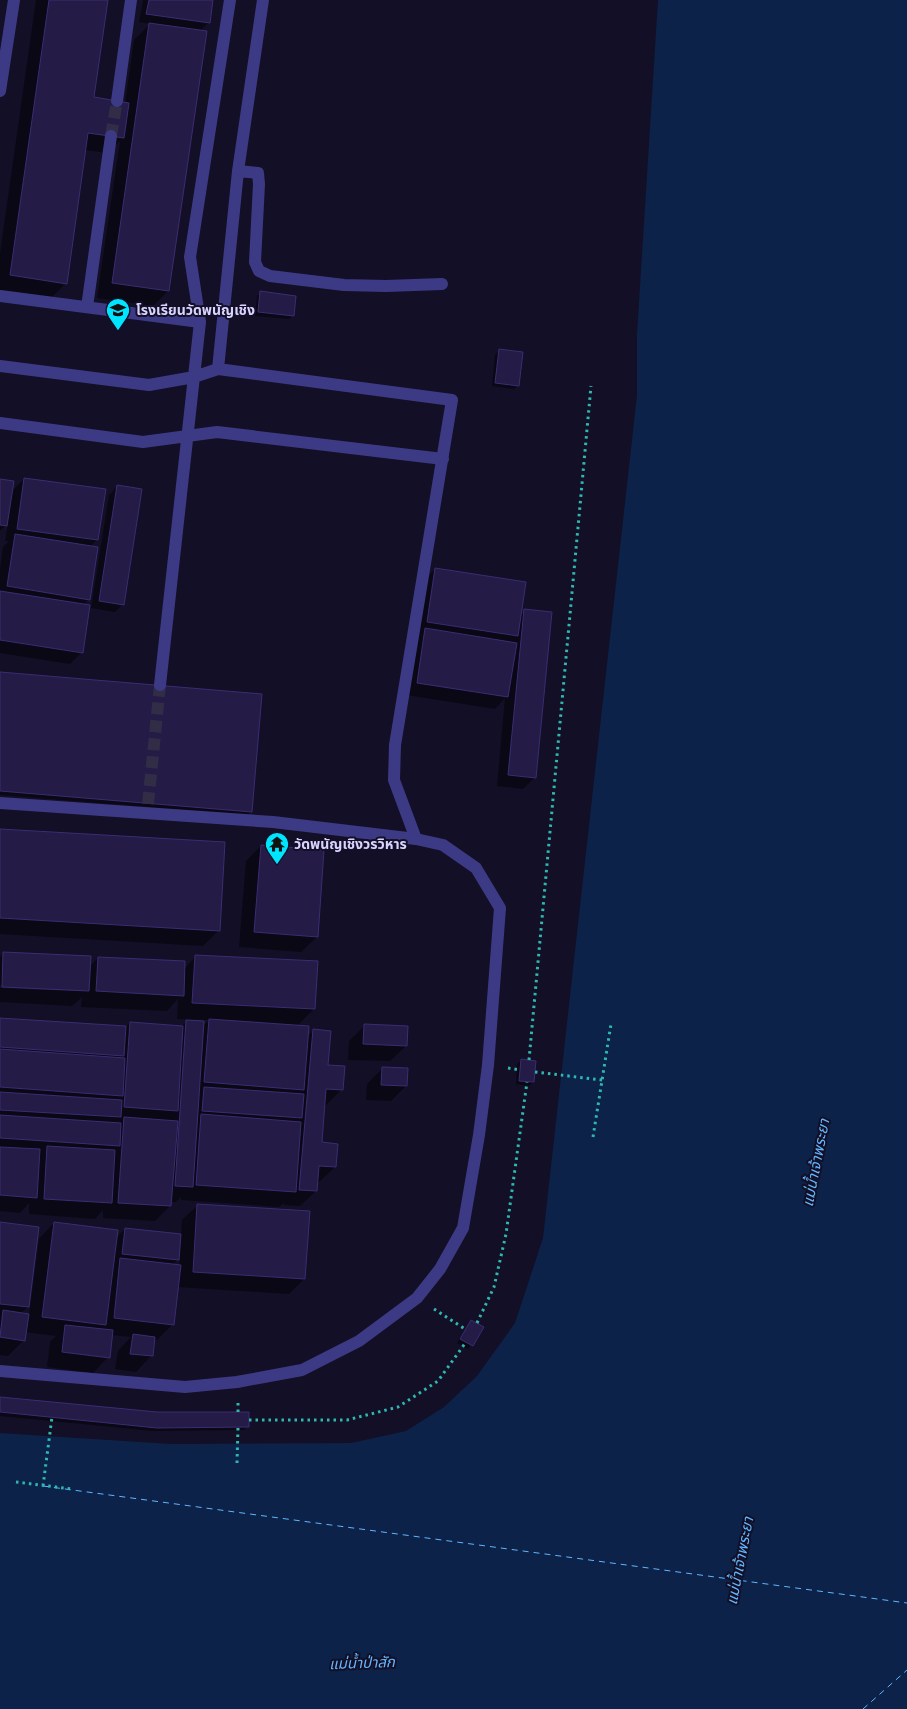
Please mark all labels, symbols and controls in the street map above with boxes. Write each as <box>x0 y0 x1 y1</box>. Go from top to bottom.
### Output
school or university icon: โรงเรียนวัดพนัญเชิง <box>105 297 131 331</box>
place label: โรงเรียนวัดพนัญเชิง <box>136 302 255 318</box>
temple icon: วัดพนัญเชิงวรวิหาร <box>264 831 290 865</box>
place label: วัดพนัญเชิงวรวิหาร <box>294 836 407 852</box>
water label: แม่น้ำเจ้าพระยา <box>797 1116 833 1208</box>
water label: แม่น้ำเจ้าพระยา <box>721 1514 757 1606</box>
water label: แม่น้ำป่าสัก <box>329 1651 396 1673</box>

